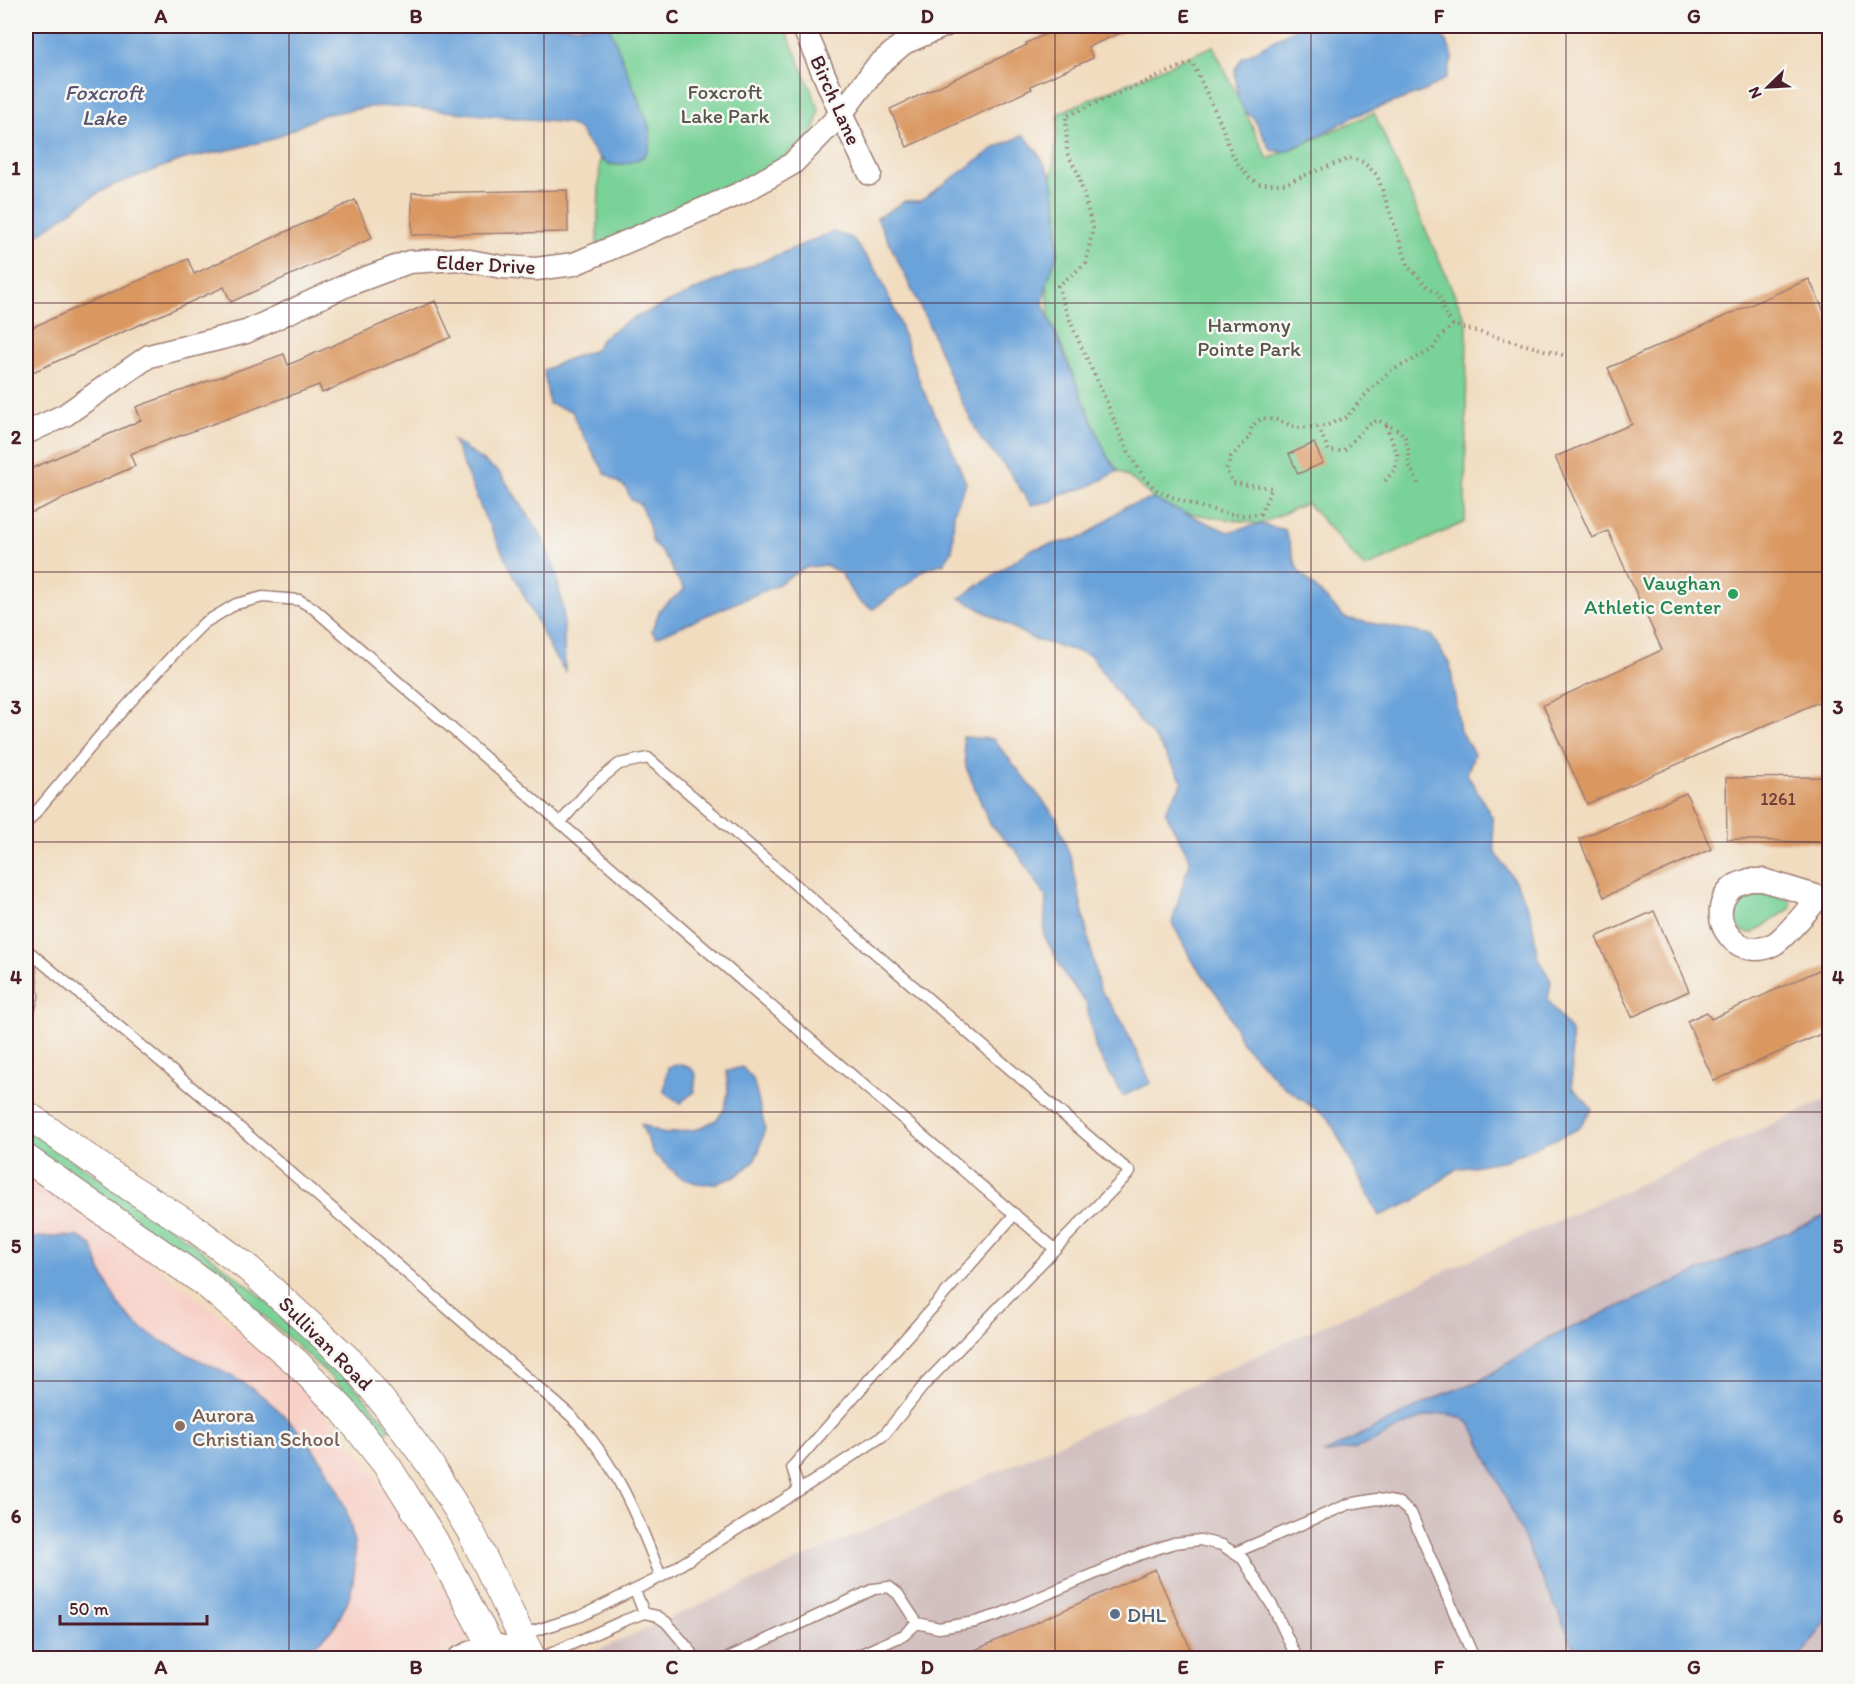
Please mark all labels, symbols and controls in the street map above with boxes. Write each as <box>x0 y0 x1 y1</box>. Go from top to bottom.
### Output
text: A <box>154 4 168 28</box>
text: B <box>410 4 423 28</box>
text: C <box>666 4 679 28</box>
text: D <box>920 4 934 28</box>
text: E <box>1177 4 1189 28</box>
text: F <box>1434 4 1445 28</box>
text: G <box>1687 4 1701 28</box>
street label: Birch Lane <box>805 51 867 149</box>
north arrow <box>1738 57 1798 117</box>
water label: Foxcroft Lake <box>65 79 145 131</box>
park label: Foxcroft Lake Park <box>681 79 770 128</box>
text: N <box>1744 84 1766 102</box>
text: 1 <box>11 156 21 180</box>
text: 1 <box>1833 156 1843 180</box>
street label: Elder Drive <box>436 249 536 279</box>
park label: Harmony Pointe Park <box>1197 312 1301 361</box>
text: 2 <box>11 425 22 449</box>
text: 2 <box>1833 425 1844 449</box>
place label: Vaughan Athletic Center <box>1584 570 1721 619</box>
marker: Vaughan Athletic Center <box>1726 587 1740 601</box>
text: 3 <box>11 695 22 719</box>
text: 3 <box>1833 695 1844 719</box>
house number: 1261 <box>1760 788 1796 810</box>
text: 4 <box>10 965 22 989</box>
text: 4 <box>1832 965 1844 989</box>
text: 5 <box>11 1234 22 1258</box>
text: 5 <box>1833 1234 1844 1258</box>
street label: Sullivan Road <box>274 1291 378 1395</box>
place label: Aurora Christian School <box>192 1402 340 1451</box>
marker: Aurora Christian School <box>173 1419 187 1433</box>
text: 6 <box>11 1504 22 1528</box>
text: 6 <box>1833 1504 1844 1528</box>
scale bar <box>60 1588 207 1626</box>
text: 50 m <box>69 1598 109 1620</box>
place label: DHL <box>1127 1602 1166 1627</box>
marker: DHL <box>1108 1607 1122 1621</box>
text: A <box>154 1655 168 1679</box>
text: B <box>410 1655 423 1679</box>
text: C <box>666 1655 679 1679</box>
text: D <box>920 1655 934 1679</box>
text: E <box>1177 1655 1189 1679</box>
text: F <box>1434 1655 1445 1679</box>
text: G <box>1687 1655 1701 1679</box>

